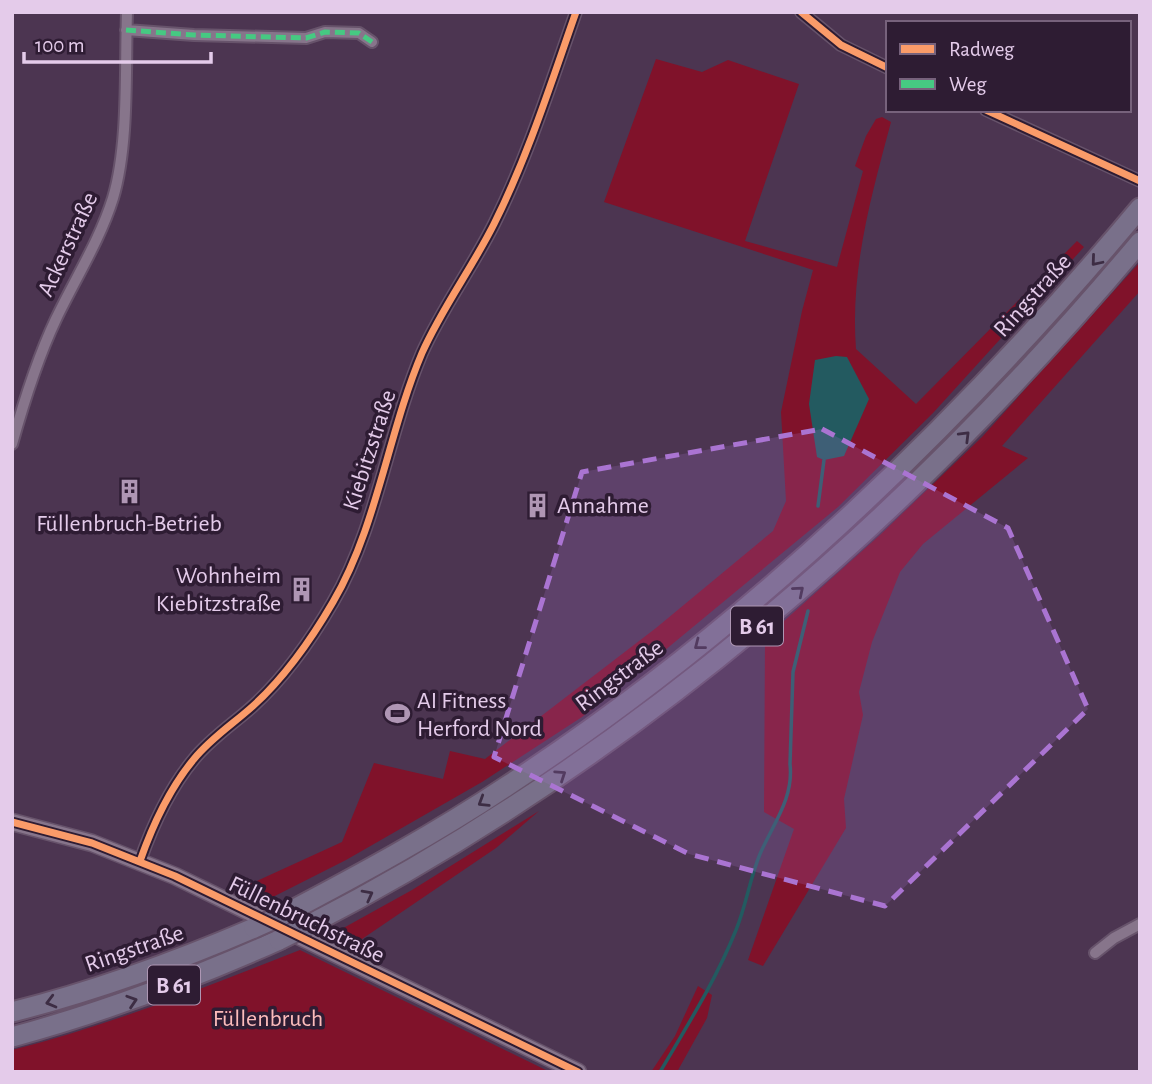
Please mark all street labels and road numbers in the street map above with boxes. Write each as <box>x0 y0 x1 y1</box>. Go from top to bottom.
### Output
street label: Ackerstraße <box>33 189 102 300</box>
street label: Ringstraße <box>989 249 1076 342</box>
street label: Kiebitzstraße <box>339 387 401 514</box>
road number: B 61 <box>731 606 783 646</box>
street label: Ringstraße <box>571 635 668 716</box>
street label: Füllenbruchstraße <box>225 872 388 968</box>
street label: Ringstraße <box>82 921 187 977</box>
road number: B 61 <box>148 966 200 1004</box>

